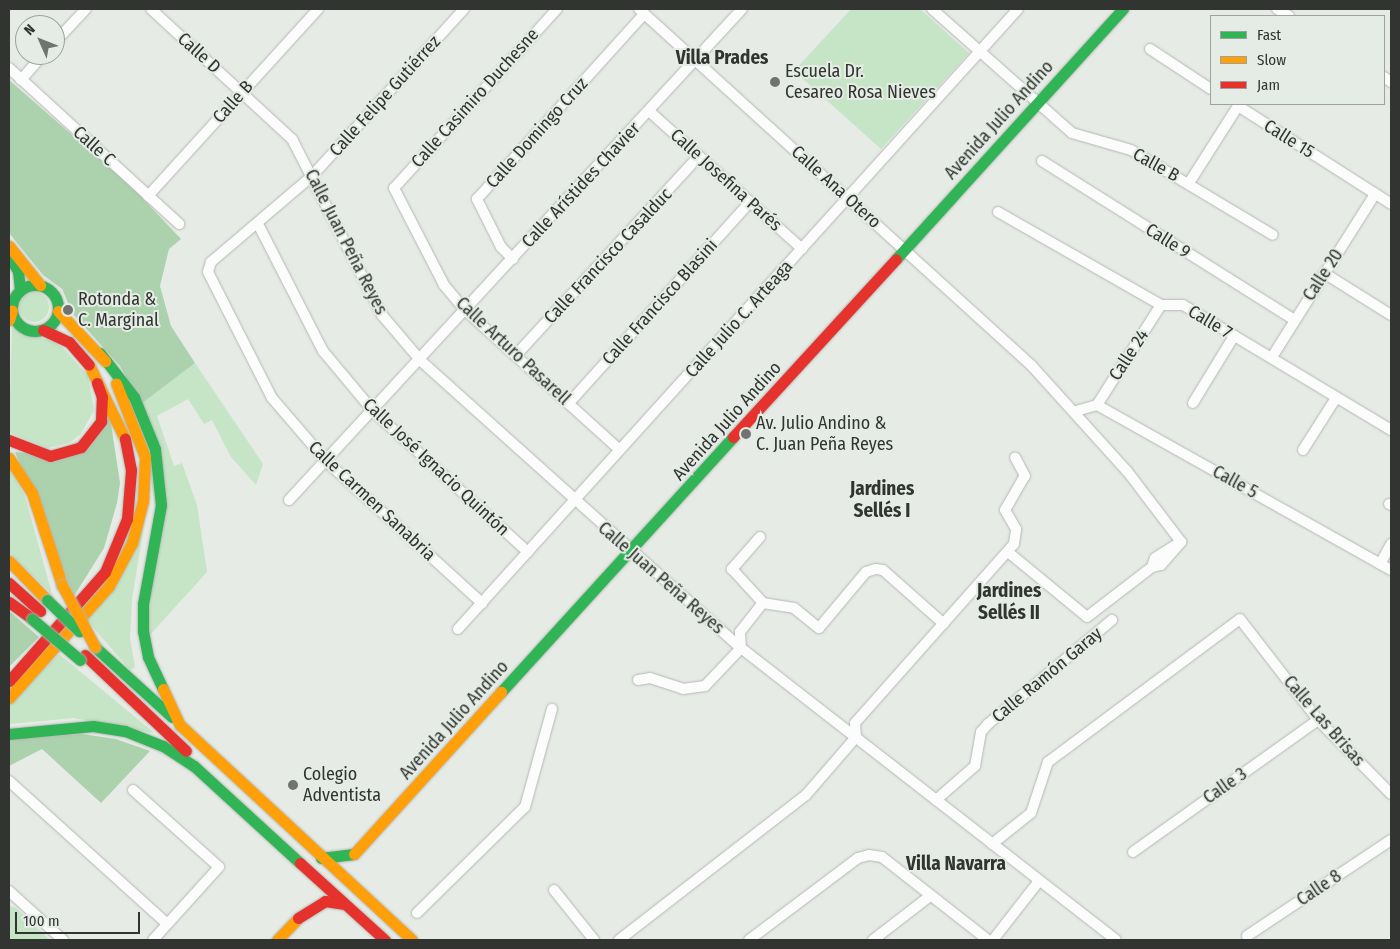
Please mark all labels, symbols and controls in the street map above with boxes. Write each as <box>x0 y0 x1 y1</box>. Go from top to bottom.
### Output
north arrow <box>15 15 65 65</box>
legend <box>1210 15 1385 105</box>
text: N <box>21 21 39 39</box>
street label: Calle Casimiro Duchesne <box>407 24 543 172</box>
text: Fast <box>1257 26 1281 44</box>
street label: Calle D <box>173 28 225 78</box>
street label: Calle Felipe Gutiérrez <box>325 31 445 161</box>
district label: Villa Prades <box>676 47 768 69</box>
text: Slow <box>1257 51 1286 69</box>
street label: Avenida Julio Andino <box>940 56 1058 184</box>
place label: Escuela Dr. Cesareo Rosa Nieves <box>785 61 936 104</box>
street label: Calle Domingo Cruz <box>482 73 592 193</box>
street label: Calle B <box>208 76 258 128</box>
marker: Escuela Dr. Cesareo Rosa Nieves <box>769 76 781 88</box>
text: Jam <box>1257 76 1280 94</box>
street label: Calle 15 <box>1260 115 1318 163</box>
street label: Calle Arístides Chavier <box>517 118 645 252</box>
street label: Calle C <box>68 121 120 171</box>
street label: Calle Josefina Parés <box>666 124 786 236</box>
street label: Calle Ana Otero <box>787 141 885 233</box>
street label: Calle B <box>1129 143 1183 187</box>
street label: Calle Juan Peña Reyes <box>300 166 392 318</box>
street label: Calle Francisco Casalduc <box>540 184 676 328</box>
street label: Calle 9 <box>1142 219 1194 263</box>
street label: Calle Francisco Blasini <box>598 235 722 369</box>
street label: Calle 20 <box>1298 245 1348 305</box>
street label: Calle Julio C. Arteaga <box>681 256 797 382</box>
place label: Rotonda & C. Marginal <box>78 289 159 332</box>
street label: Calle Arturo Pasarell <box>451 292 575 410</box>
street label: Calle 7 <box>1184 301 1236 343</box>
marker: Rotonda & C. Marginal <box>62 304 74 316</box>
street label: Calle 24 <box>1105 325 1153 385</box>
street label: Avenida Julio Andino <box>668 357 786 485</box>
street label: Calle José Ignacio Quintón <box>358 394 514 540</box>
place label: Av. Julio Andino & C. Juan Peña Reyes <box>756 413 893 456</box>
marker: Av. Julio Andino & C. Juan Peña Reyes <box>740 428 752 440</box>
street label: Calle Carmen Sanabria <box>304 437 440 565</box>
street label: Calle 5 <box>1209 461 1261 503</box>
district label: Jardines Sellés I <box>850 478 914 522</box>
street label: Calle Juan Peña Reyes <box>593 517 729 639</box>
district label: Jardines Sellés II <box>977 580 1041 624</box>
street label: Calle Ramón Garay <box>988 623 1106 727</box>
street label: Avenida Julio Andino <box>395 656 513 784</box>
street label: Calle Las Brisas <box>1279 671 1369 771</box>
street label: Calle 3 <box>1199 763 1251 809</box>
place label: Colegio Adventista <box>303 764 381 806</box>
marker: Colegio Adventista <box>287 779 299 791</box>
district label: Villa Navarra <box>906 853 1006 875</box>
street label: Calle 8 <box>1293 865 1345 911</box>
scale bar <box>18 902 142 934</box>
text: 100 m <box>23 912 60 930</box>

